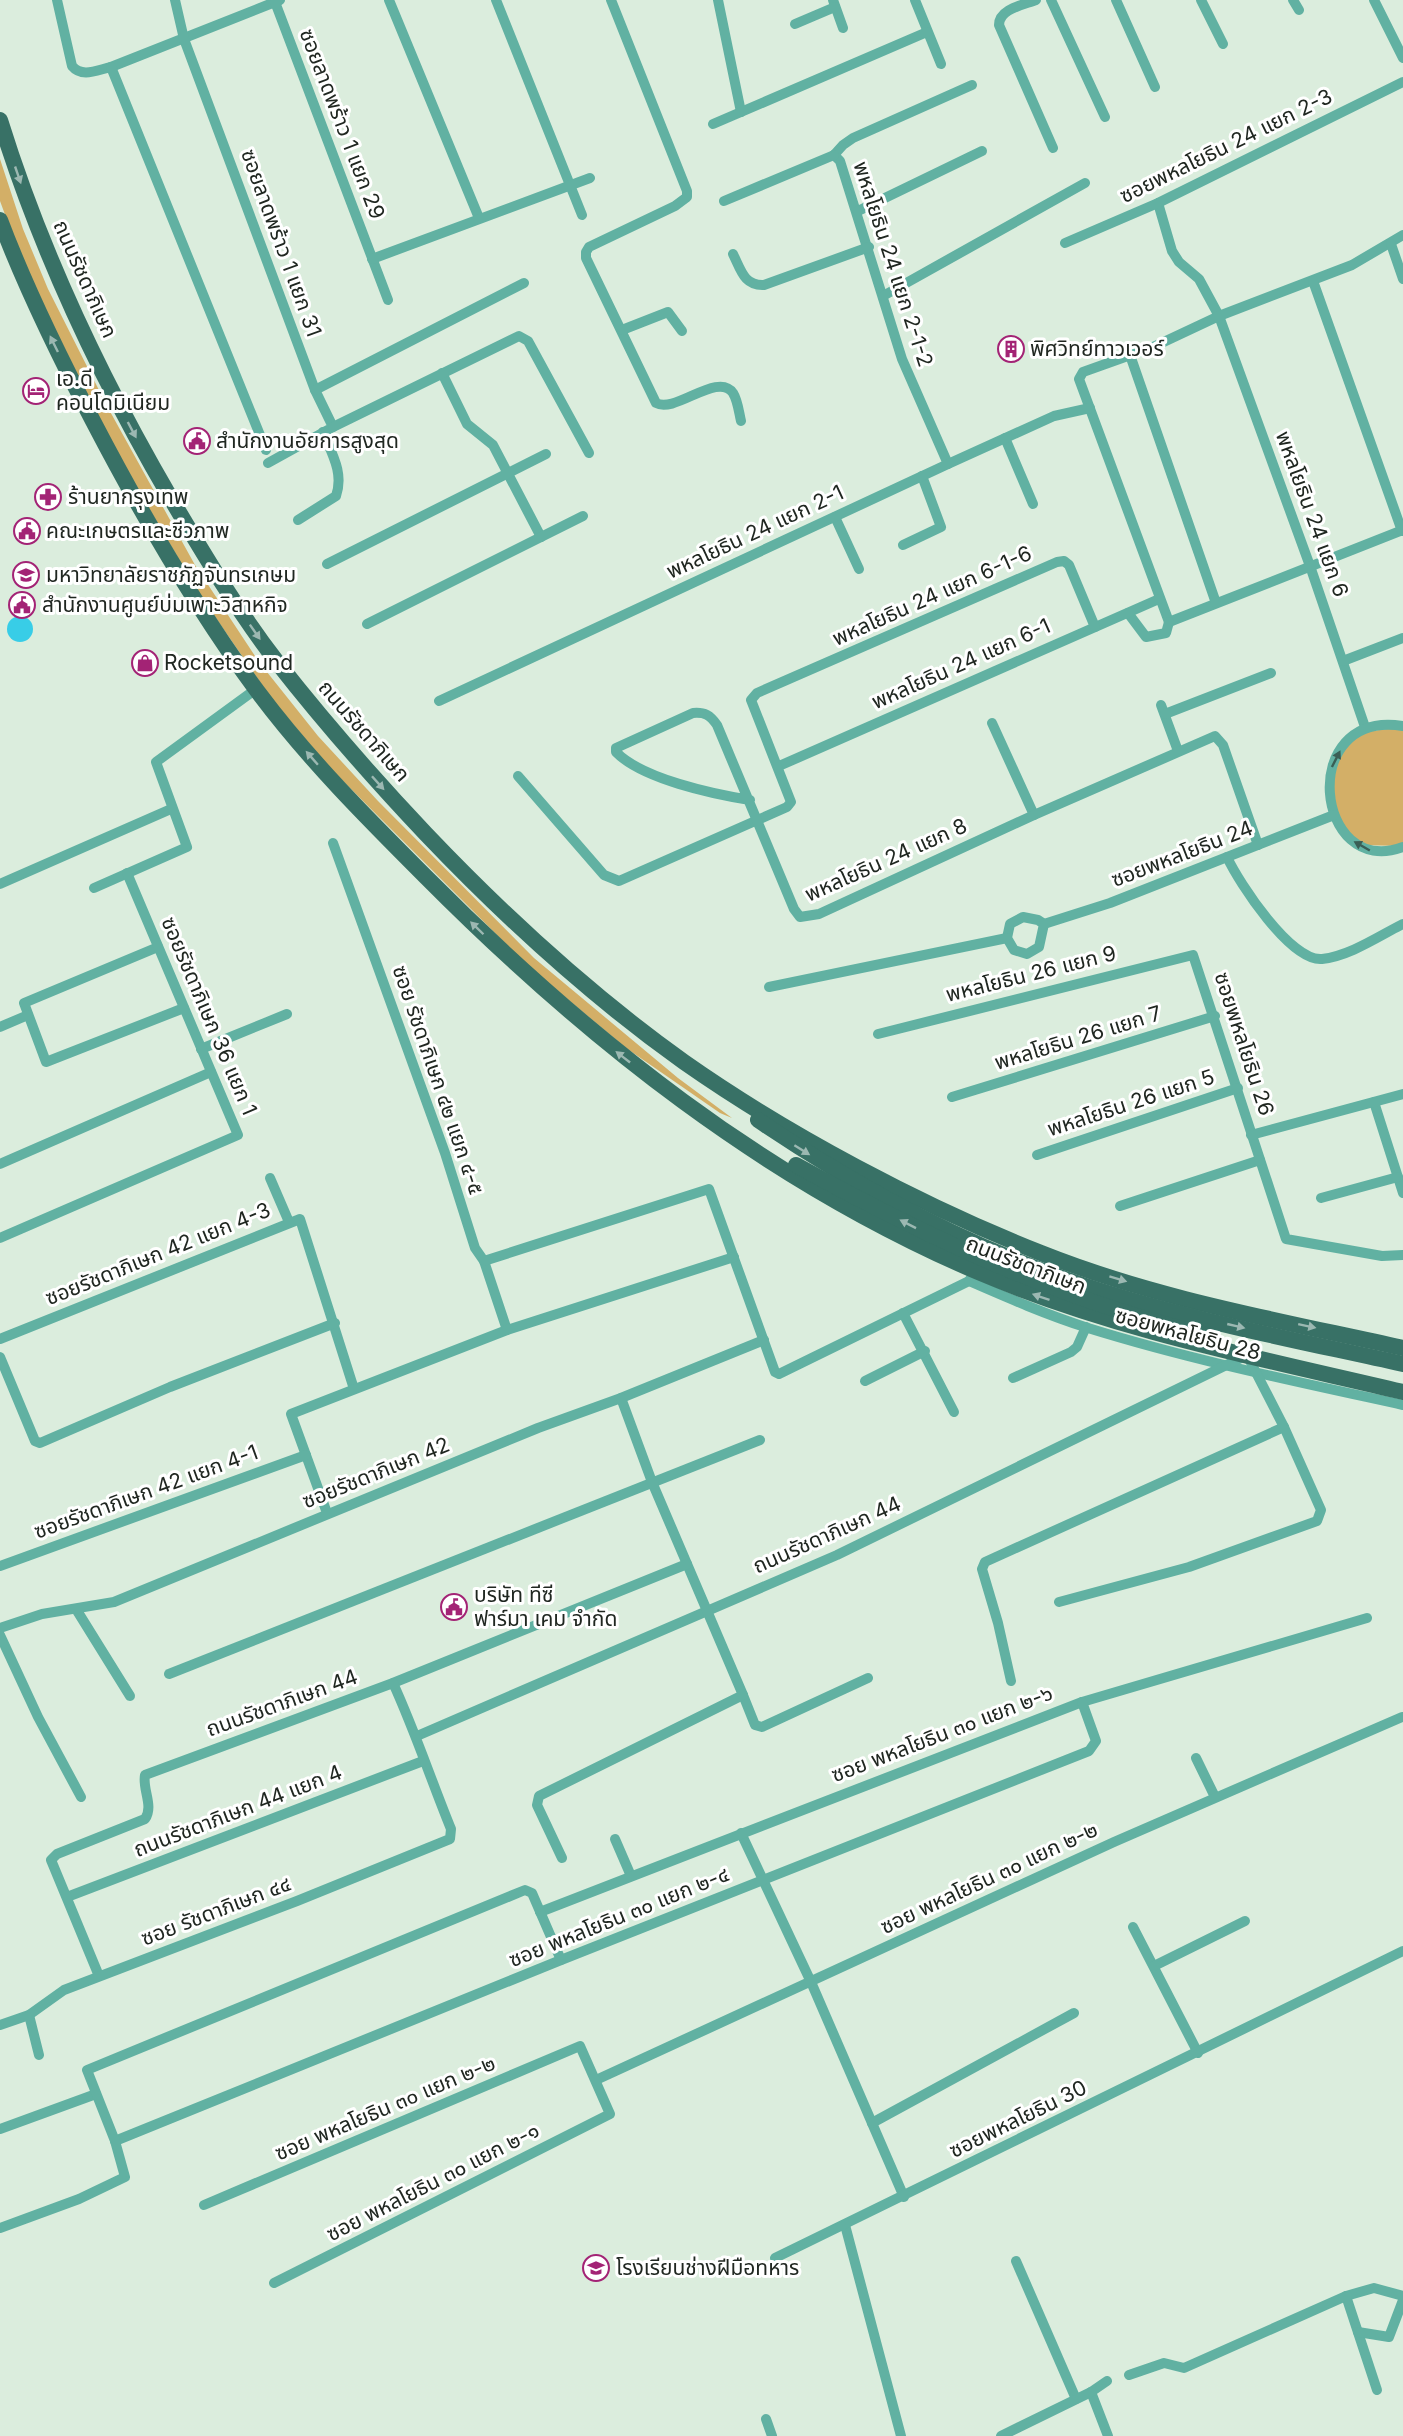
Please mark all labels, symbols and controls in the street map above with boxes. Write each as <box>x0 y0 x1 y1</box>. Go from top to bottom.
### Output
street label: ซอยลาดพร้าว 1 แยก 29 <box>295 25 390 223</box>
street label: ซอยพหลโยธิน 24 แยก 2-3 <box>1116 83 1336 208</box>
street label: ซอยลาดพร้าว 1 แยก 31 <box>236 146 327 340</box>
street label: พหลโยธิน 24 แยก 2-1-2 <box>848 158 938 370</box>
one-way arrow <box>14 166 23 184</box>
street label: ถนนรัชดาภิเษก <box>48 216 123 342</box>
building icon: พิศวิทย์ทาวเวอร์ <box>996 334 1026 364</box>
one-way arrow <box>50 335 59 352</box>
place label: พิศวิทย์ทาวเวอร์ <box>1030 336 1165 361</box>
place label: เอ.ดี คอนโดมิเนียม <box>56 366 170 415</box>
hotel icon: เอ.ดี คอนโดมิเนียม <box>21 376 51 406</box>
one-way arrow <box>127 421 137 438</box>
public building icon: สำนักงานอัยการสูงสุด <box>182 426 212 456</box>
street label: พหลโยธิน 24 แยก 6 <box>1271 427 1354 600</box>
place label: สำนักงานอัยการสูงสุด <box>216 428 399 454</box>
street label: พหลโยธิน 24 แยก 2-1 <box>662 480 847 584</box>
pharmacy icon: ร้านยากรุงเทพ <box>33 482 63 512</box>
place label: ร้านยากรุงเทพ <box>68 484 188 510</box>
public building icon: คณะเกษตรและชีวภาพ <box>12 516 42 546</box>
place label: คณะเกษตรและชีวภาพ <box>46 518 229 543</box>
street label: พหลโยธิน 24 แยก 6-1-6 <box>828 540 1035 651</box>
school or university icon: มหาวิทยาลัยราชภัฏจันทรเกษม <box>11 560 41 590</box>
place label: มหาวิทยาลัยราชภัฏจันทรเกษม <box>46 562 296 587</box>
public building icon: สำนักงานศูนย์บ่มเพาะวิสาหกิจ <box>7 590 37 620</box>
place label: สำนักงานศูนย์บ่มเพาะวิสาหกิจ <box>42 592 288 618</box>
street label: พหลโยธิน 24 แยก 6-1 <box>868 613 1054 714</box>
one-way arrow <box>249 624 261 639</box>
shop icon: Rocketsound <box>130 648 160 678</box>
place label: Rocketsound <box>164 650 293 675</box>
street label: ถนนรัชดาภิเษก <box>314 675 415 787</box>
one-way arrow <box>1331 750 1341 767</box>
one-way arrow <box>306 751 319 766</box>
one-way arrow <box>371 775 384 790</box>
street label: พหลโยธิน 24 แยก 8 <box>801 813 971 906</box>
street label: ซอยพหลโยธิน 24 <box>1107 815 1256 892</box>
one-way arrow <box>1354 841 1370 852</box>
street label: ซอยรัชดาภิเษก 36 แยก 1 <box>156 913 263 1119</box>
one-way arrow <box>469 921 484 935</box>
street label: พหลโยธิน 26 แยก 9 <box>943 940 1119 1007</box>
street label: ซอย รัชดาภิเษก ๔๒ แยก ๔-๕ <box>387 962 489 1198</box>
street label: ซอยพหลโยธิน 26 <box>1209 969 1279 1119</box>
street label: พหลโยธิน 26 แยก 7 <box>991 1000 1164 1075</box>
one-way arrow <box>615 1050 631 1063</box>
street label: พหลโยธิน 26 แยก 5 <box>1044 1064 1218 1141</box>
one-way arrow <box>794 1144 810 1155</box>
street label: ซอยรัชดาภิเษก 42 แยก 4-3 <box>42 1197 274 1310</box>
one-way arrow <box>900 1219 917 1229</box>
street label: ถนนรัชดาภิเษก <box>963 1230 1090 1299</box>
one-way arrow <box>1109 1275 1127 1284</box>
one-way arrow <box>1032 1291 1050 1301</box>
street label: ซอยพหลโยธิน 28 <box>1113 1302 1264 1365</box>
one-way arrow <box>1226 1322 1245 1332</box>
one-way arrow <box>1298 1322 1316 1332</box>
street label: ซอยรัชดาภิเษก 42 <box>299 1432 453 1513</box>
street label: ซอยรัชดาภิเษก 42 แยก 4-1 <box>30 1439 261 1544</box>
street label: ถนนรัชดาภิเษก 44 <box>749 1491 905 1578</box>
place label: บริษัท ทีซี ฟาร์มา เคม จำกัด <box>474 1582 617 1631</box>
public building icon: บริษัท ทีซี ฟาร์มา เคม จำกัด <box>439 1592 469 1622</box>
street label: ถนนรัชดาภิเษก 44 <box>203 1664 361 1742</box>
street label: ซอย พหลโยธิน ๓๐ แยก ๒-๖ <box>828 1680 1056 1787</box>
street label: ถนนรัชดาภิเษก 44 แยก 4 <box>130 1759 346 1862</box>
street label: ซอย พหลโยธิน ๓๐ แยก ๒-๒ <box>876 1816 1101 1939</box>
street label: ซอย พหลโยธิน ๓๐ แยก ๒-๔ <box>505 1861 733 1972</box>
street label: ซอย รัชดาภิเษก ๔๔ <box>137 1870 294 1951</box>
street label: ซอย พหลโยธิน ๓๐ แยก ๒-๒ <box>271 2050 499 2165</box>
street label: ซอยพหลโยธิน 30 <box>945 2074 1091 2163</box>
street label: ซอย พหลโยธิน ๓๐ แยก ๒-๑ <box>322 2117 543 2246</box>
school or university icon: โรงเรียนช่างฝีมือทหาร <box>581 2253 611 2283</box>
place label: โรงเรียนช่างฝีมือทหาร <box>616 2255 799 2280</box>

